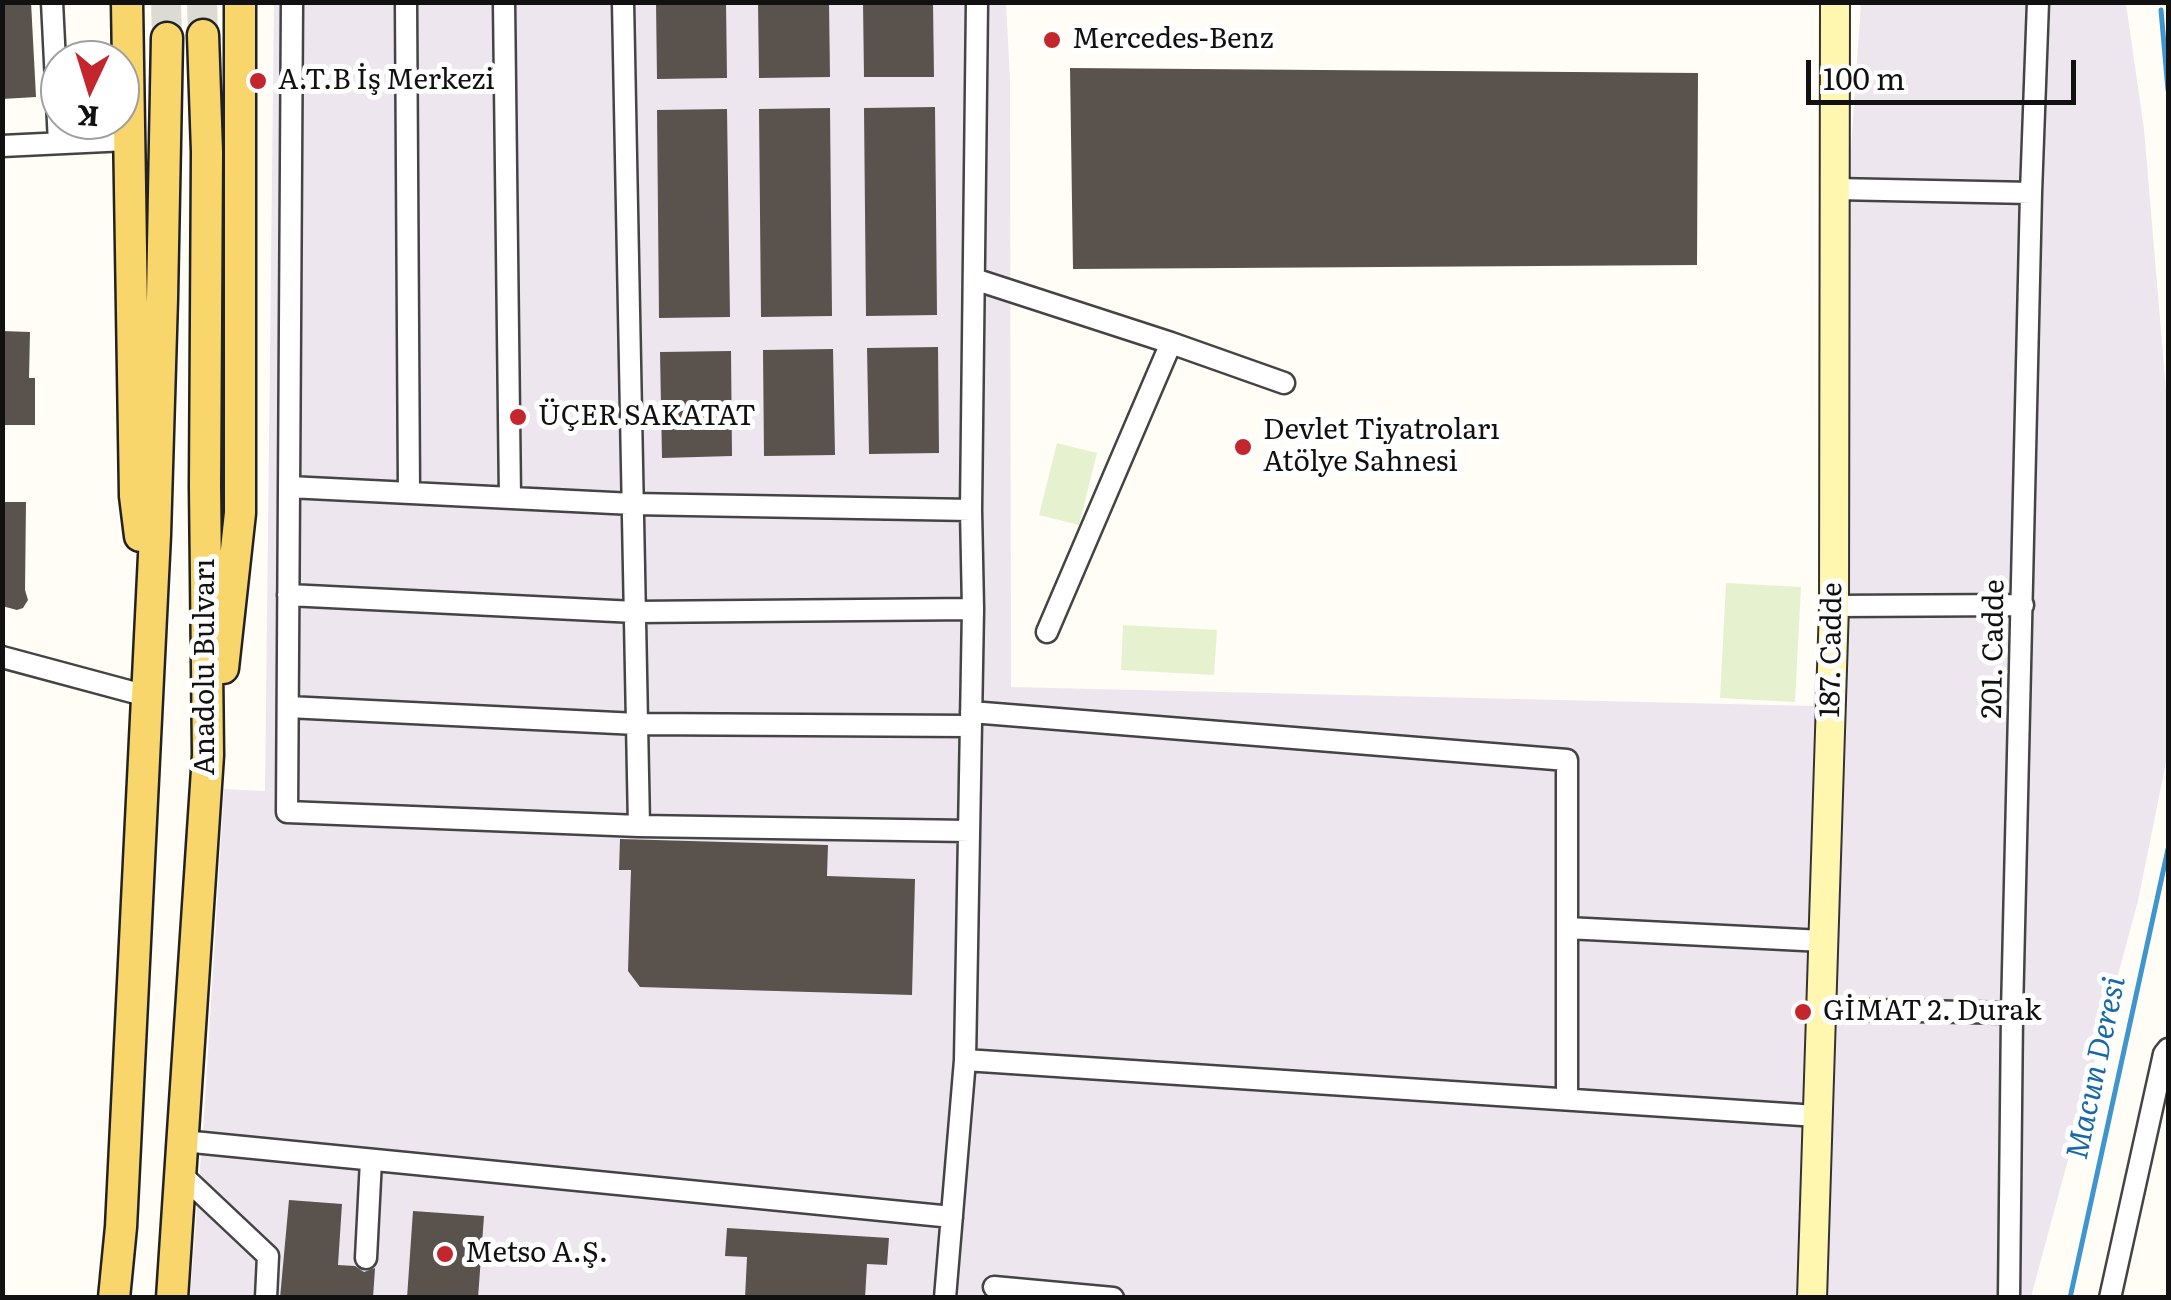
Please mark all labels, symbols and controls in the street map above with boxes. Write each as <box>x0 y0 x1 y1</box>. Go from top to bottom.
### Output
place label: Mercedes-Benz <box>1072 23 1274 57</box>
marker: Mercedes-Benz <box>1041 29 1063 51</box>
north arrow <box>40 40 140 140</box>
scale bar <box>1811 40 2081 102</box>
text: 100 m <box>1823 55 1905 99</box>
place label: A.T.B İş Merkezi <box>278 64 495 98</box>
marker: A.T.B İş Merkezi <box>247 70 269 92</box>
text: K <box>76 96 100 140</box>
place label: ÜÇER SAKATAT <box>538 400 756 434</box>
marker: ÜÇER SAKATAT <box>507 406 529 428</box>
place label: Devlet Tiyatroları Atölye Sahnesi <box>1263 414 1500 480</box>
marker: Devlet Tiyatroları Atölye Sahnesi <box>1232 436 1254 458</box>
street label: Anadolu Bulvarı <box>189 559 223 775</box>
street label: 201. Cadde <box>1976 579 2012 719</box>
street label: 187. Cadde <box>1814 582 1850 718</box>
water label: Macun Deresi <box>2060 973 2134 1163</box>
place label: GİMAT 2. Durak <box>1823 995 2041 1029</box>
marker: GİMAT 2. Durak <box>1792 1001 1814 1023</box>
place label: Metso A.Ş. <box>465 1237 608 1271</box>
marker: Metso A.Ş. <box>434 1243 456 1265</box>

